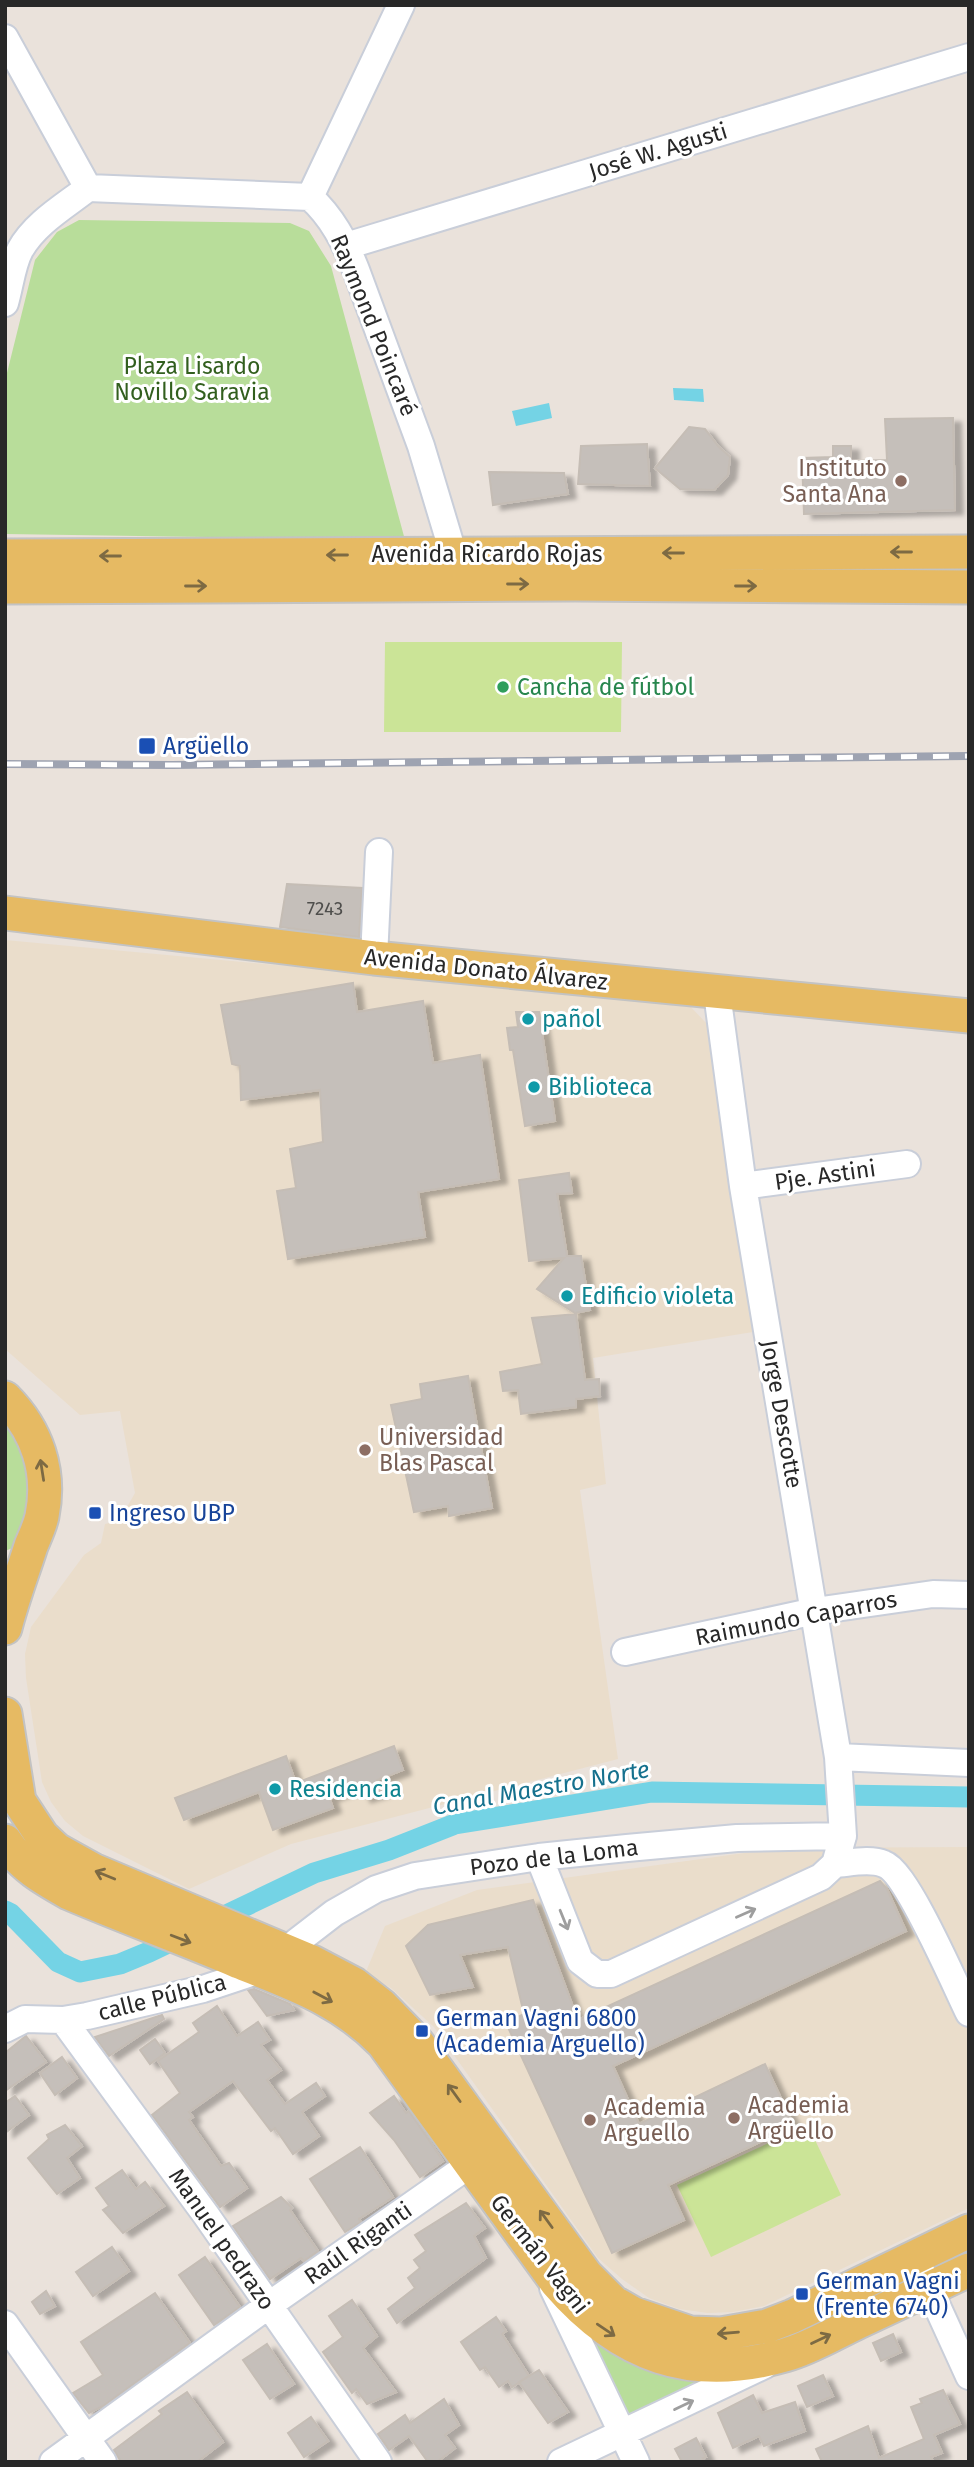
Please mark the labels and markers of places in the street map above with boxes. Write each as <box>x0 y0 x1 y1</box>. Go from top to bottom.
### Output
place label: Instituto Santa Ana <box>783 454 887 508</box>
marker: Instituto Santa Ana <box>893 473 909 489</box>
place label: Cancha de fútbol <box>517 673 695 701</box>
marker: Cancha de fútbol <box>495 679 511 695</box>
place label: Argüello <box>163 732 249 760</box>
marker: Argüello <box>137 736 157 756</box>
place label: pañol <box>542 1005 602 1033</box>
marker: pañol <box>520 1011 536 1027</box>
place label: Biblioteca <box>548 1073 653 1101</box>
marker: Biblioteca <box>526 1079 542 1095</box>
place label: Edificio violeta <box>581 1282 734 1310</box>
marker: Edificio violeta <box>559 1288 575 1304</box>
place label: Universidad Blas Pascal <box>379 1423 504 1477</box>
marker: Universidad Blas Pascal <box>357 1442 373 1458</box>
place label: Ingreso UBP <box>109 1499 235 1527</box>
marker: Ingreso UBP <box>87 1505 103 1521</box>
place label: Residencia <box>289 1775 402 1803</box>
marker: Residencia <box>267 1781 283 1797</box>
place label: German Vagni 6800 (Academia Arguello) <box>436 2004 645 2058</box>
marker: German Vagni 6800 (Academia Arguello) <box>414 2023 430 2039</box>
place label: Academia Argüello <box>748 2091 849 2145</box>
place label: Academia Arguello <box>604 2093 705 2147</box>
marker: Academia Argüello <box>726 2110 742 2126</box>
marker: Academia Arguello <box>582 2112 598 2128</box>
place label: German Vagni (Frente 6740) <box>816 2267 960 2321</box>
marker: German Vagni (Frente 6740) <box>794 2286 810 2302</box>

